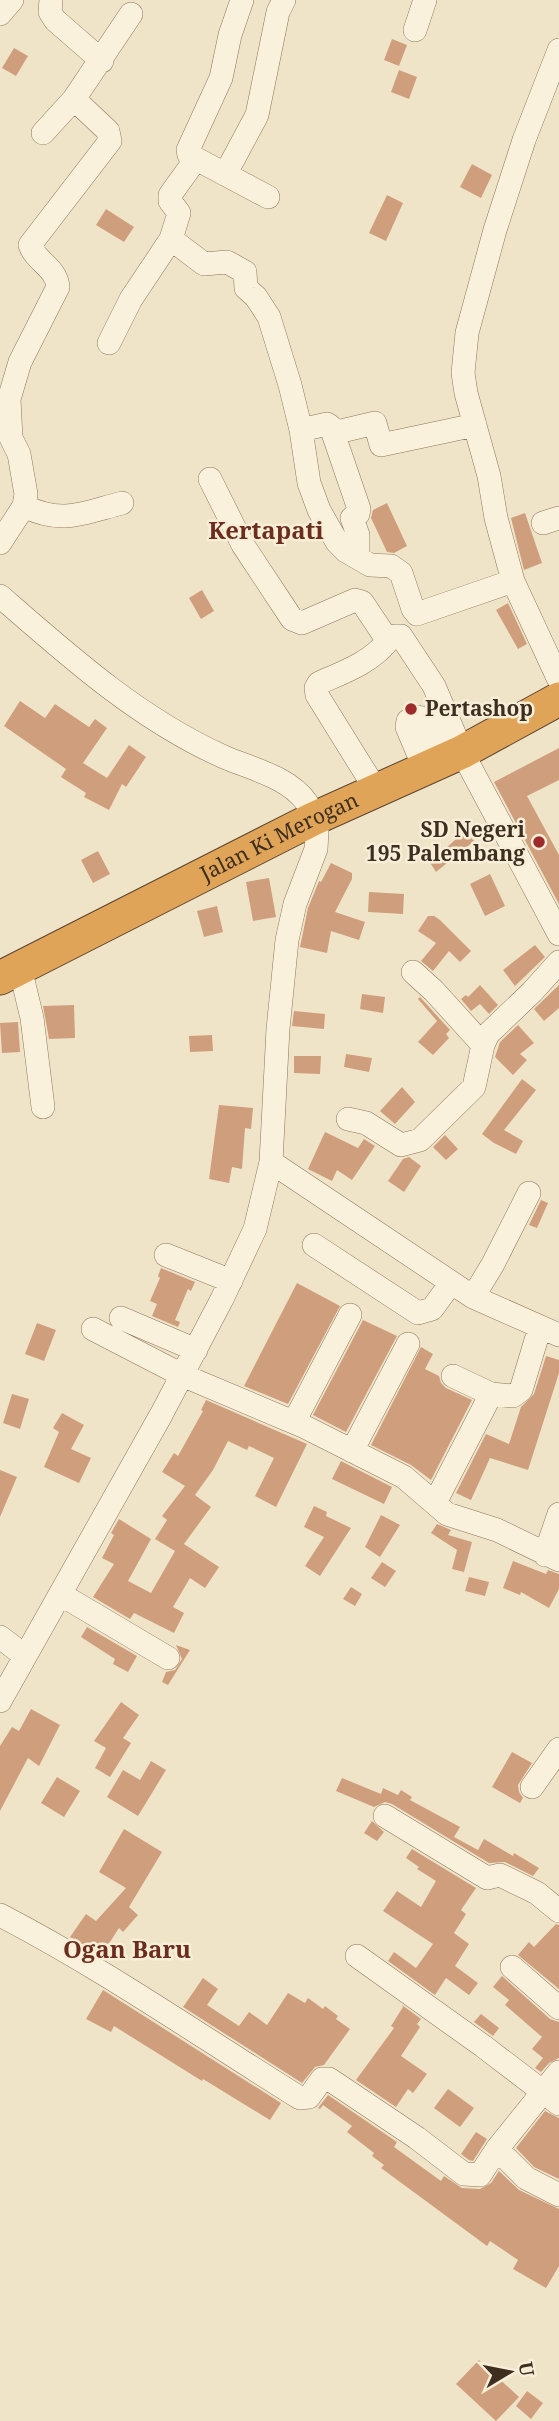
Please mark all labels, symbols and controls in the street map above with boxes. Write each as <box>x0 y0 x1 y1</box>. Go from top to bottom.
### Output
district label: Kertapati <box>208 513 324 546</box>
place label: Pertashop <box>425 694 533 722</box>
marker: Pertashop <box>403 701 419 717</box>
street label: Jalan Ki Merogan <box>194 785 363 888</box>
place label: SD Negeri 195 Palembang <box>366 815 526 867</box>
marker: SD Negeri 195 Palembang <box>531 834 547 850</box>
district label: Ogan Baru <box>63 1932 191 1965</box>
north arrow <box>475 2337 545 2407</box>
text: U <box>513 2360 541 2378</box>

